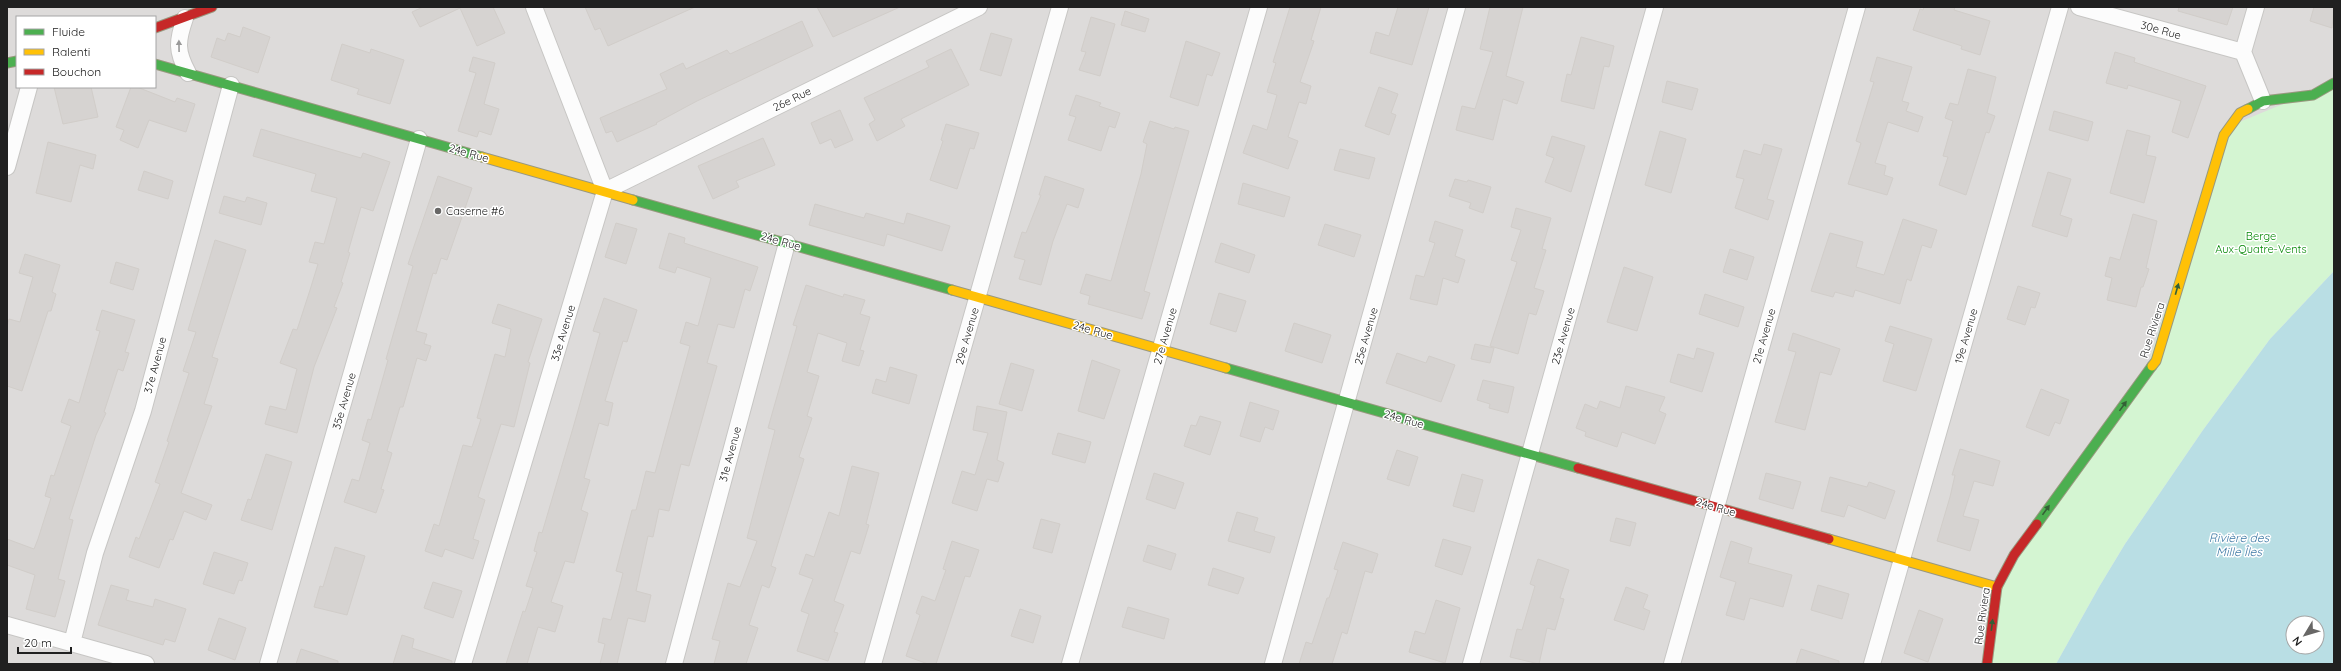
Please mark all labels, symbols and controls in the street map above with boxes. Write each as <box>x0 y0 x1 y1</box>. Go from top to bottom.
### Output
legend <box>16 16 156 88</box>
street label: 30e Rue <box>2139 18 2183 42</box>
text: Fluide <box>52 24 85 39</box>
one-way arrow <box>176 39 182 52</box>
text: Ralenti <box>52 44 90 59</box>
text: Bouchon <box>52 64 101 79</box>
street label: 26e Rue <box>771 84 813 114</box>
street label: 24e Rue <box>448 141 490 165</box>
place label: Caserne #6 <box>446 204 504 218</box>
marker: Caserne #6 <box>433 206 443 216</box>
street label: 24e Rue <box>760 229 802 253</box>
park label: Berge Aux-Quatre-Vents <box>2215 229 2307 256</box>
one-way arrow <box>2174 283 2180 295</box>
street label: Rue Riviera <box>2136 300 2168 360</box>
street label: 33e Avenue <box>548 303 578 363</box>
street label: 29e Avenue <box>952 306 982 366</box>
street label: 27e Avenue <box>1150 306 1180 366</box>
street label: 25e Avenue <box>1351 306 1381 366</box>
street label: 23e Avenue <box>1548 306 1578 366</box>
street label: 21e Avenue <box>1749 307 1779 365</box>
street label: 19e Avenue <box>1951 307 1981 365</box>
street label: 24e Rue <box>1072 318 1114 342</box>
street label: 37e Avenue <box>141 335 169 395</box>
street label: 35e Avenue <box>329 371 359 431</box>
one-way arrow <box>2119 400 2128 411</box>
street label: 24e Rue <box>1383 407 1425 431</box>
street label: 31e Avenue <box>716 425 744 483</box>
street label: 24e Rue <box>1695 495 1737 519</box>
one-way arrow <box>2042 505 2051 516</box>
water label: Rivière des Mille Îles <box>2209 530 2271 559</box>
street label: Rue Riviera <box>1971 586 1993 646</box>
north arrow <box>2285 615 2325 655</box>
one-way arrow <box>1989 619 1995 631</box>
scale bar <box>18 629 71 655</box>
text: N <box>2289 634 2305 649</box>
text: 20 m <box>24 635 52 650</box>

